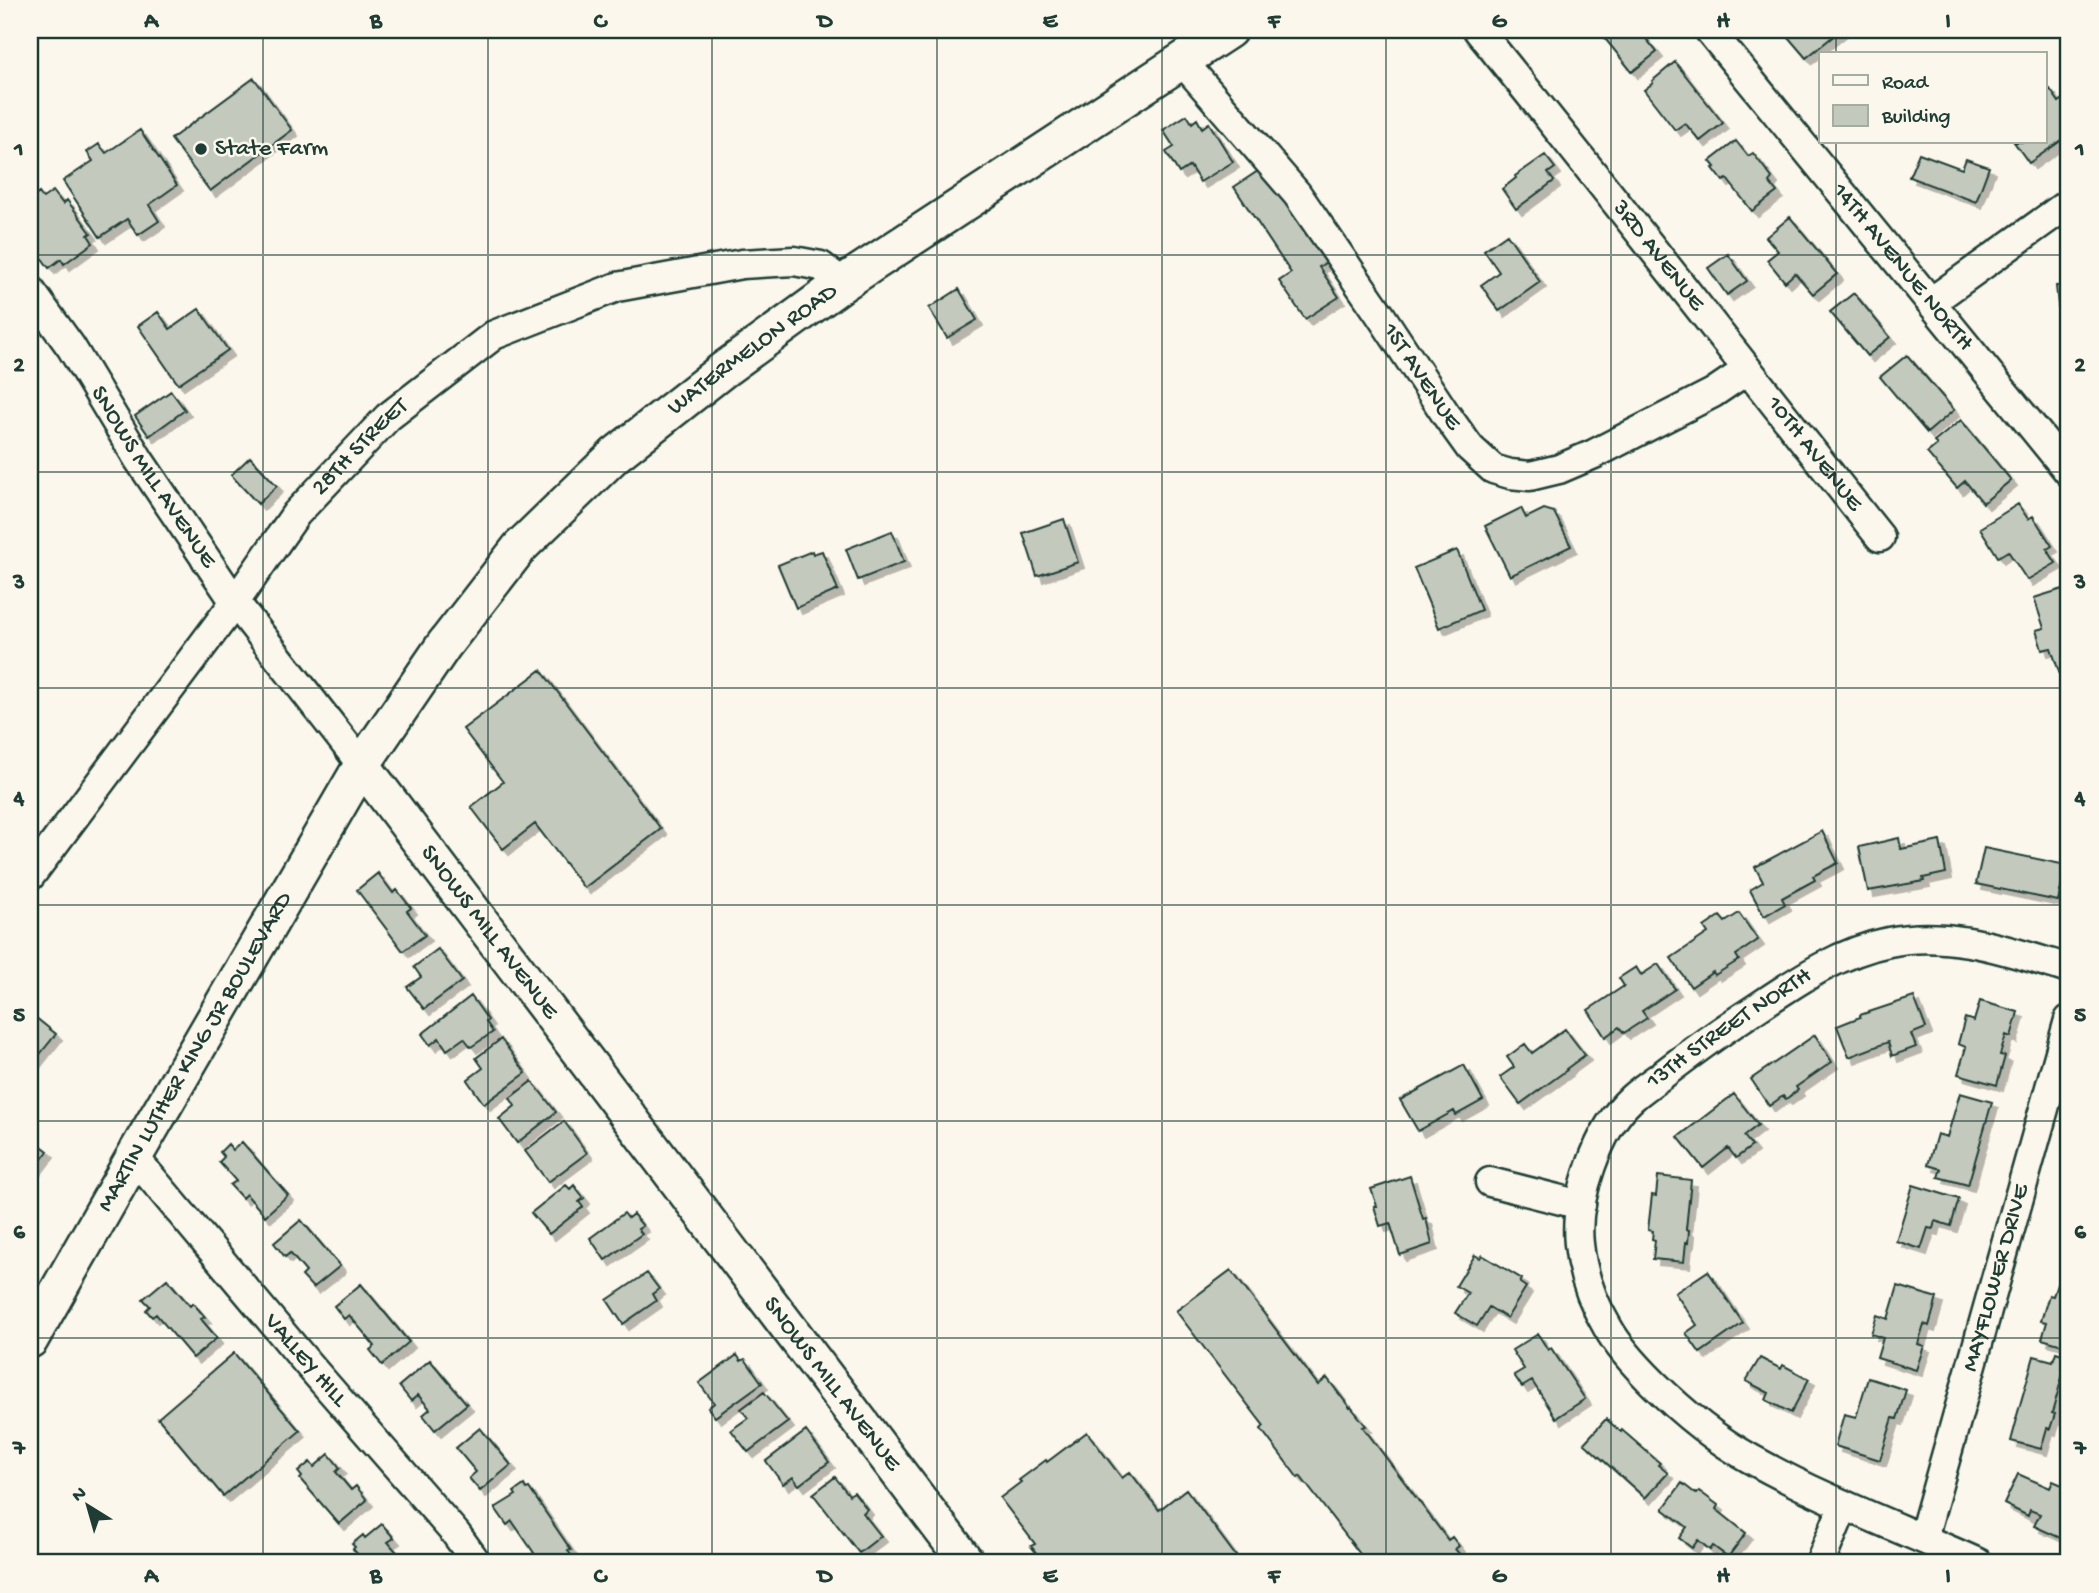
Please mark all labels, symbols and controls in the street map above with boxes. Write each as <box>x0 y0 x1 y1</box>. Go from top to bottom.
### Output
text: A <box>143 9 159 36</box>
text: B <box>369 9 383 36</box>
text: C <box>594 9 609 36</box>
text: D <box>816 9 834 36</box>
text: E <box>1043 9 1059 36</box>
text: F <box>1267 9 1282 36</box>
text: G <box>1492 9 1508 36</box>
text: H <box>1716 9 1730 36</box>
text: I <box>1945 9 1951 36</box>
legend <box>1819 52 2046 144</box>
text: Road <box>1882 72 1930 97</box>
text: Building <box>1881 106 1951 131</box>
place label: State Farm <box>215 135 328 164</box>
text: 1 <box>13 137 24 164</box>
text: 1 <box>2074 137 2085 164</box>
marker: State Farm <box>193 141 209 157</box>
street label: 14TH AVENUE NORTH <box>1825 177 1979 357</box>
street label: 3RD AVENUE <box>1605 194 1712 318</box>
street label: WATERMELON ROAD <box>662 277 844 422</box>
street label: 1ST AVENUE <box>1375 317 1468 437</box>
text: 2 <box>13 353 25 380</box>
text: 2 <box>2074 353 2086 380</box>
street label: SNOWS MILL AVENUE <box>83 381 223 575</box>
street label: 10TH AVENUE <box>1759 390 1869 518</box>
street label: 28TH STREET <box>306 391 416 502</box>
text: 3 <box>12 570 25 597</box>
text: 3 <box>2073 570 2086 597</box>
text: 4 <box>13 786 25 813</box>
text: 4 <box>2074 786 2086 813</box>
street label: SNOWS MILL AVENUE <box>414 839 565 1026</box>
street label: MARTIN LUTHER KING JR BOULEVARD <box>91 887 300 1217</box>
street label: 13TH STREET NORTH <box>1640 962 1817 1097</box>
text: 5 <box>13 1003 25 1030</box>
text: 5 <box>2074 1003 2086 1030</box>
street label: MAYFLOWER DRIVE <box>1956 1180 2037 1375</box>
text: 6 <box>13 1220 26 1247</box>
text: 6 <box>2074 1220 2087 1247</box>
street label: SNOWS MILL AVENUE <box>756 1291 907 1478</box>
street label: VALLEY HILL <box>257 1307 354 1414</box>
text: 7 <box>12 1436 26 1463</box>
text: 7 <box>2073 1436 2087 1463</box>
north arrow <box>52 1470 122 1540</box>
text: N <box>68 1482 92 1508</box>
text: A <box>143 1564 159 1591</box>
text: B <box>369 1564 383 1591</box>
text: C <box>594 1564 609 1591</box>
text: D <box>816 1564 834 1591</box>
text: E <box>1043 1564 1059 1591</box>
text: F <box>1267 1564 1282 1591</box>
text: G <box>1492 1564 1508 1591</box>
text: H <box>1716 1564 1730 1591</box>
text: I <box>1945 1564 1951 1591</box>

